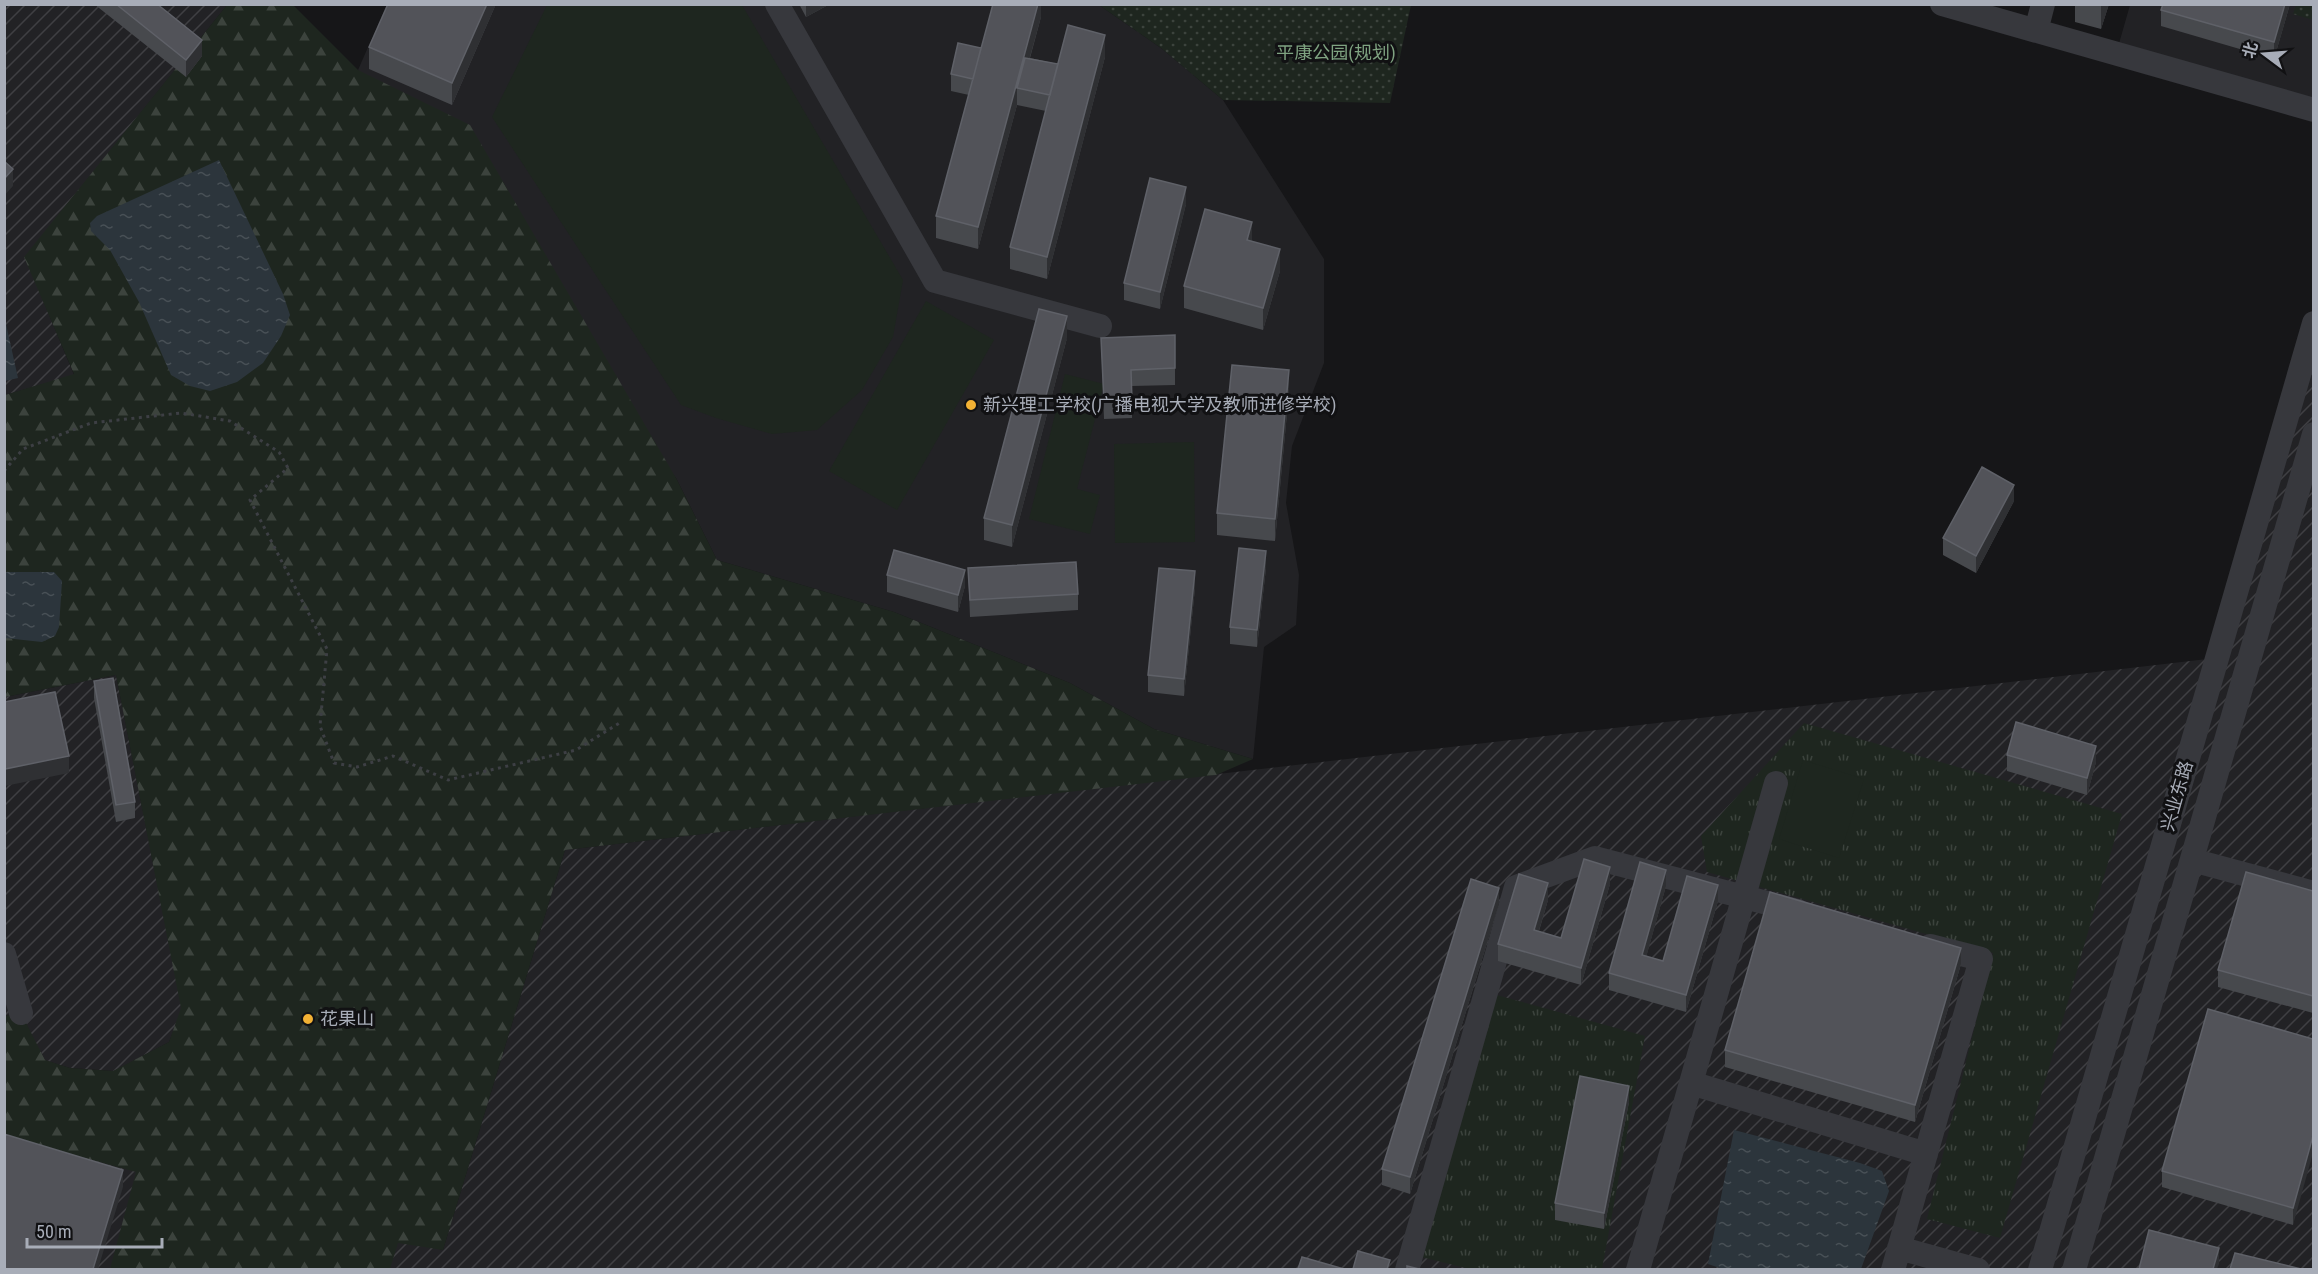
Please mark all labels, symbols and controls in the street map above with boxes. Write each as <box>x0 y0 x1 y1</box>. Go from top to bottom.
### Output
north arrow <box>2234 24 2294 84</box>
text: 北 <box>2239 40 2261 60</box>
park label: 平康公园(规划) <box>1276 42 1396 64</box>
place label: 新兴理工学校(广播电视大学及教师进修学校) <box>983 394 1336 416</box>
marker: 新兴理工学校(广播电视大学及教师进修学校) <box>964 398 978 412</box>
street label: 兴业东路 <box>2157 758 2197 833</box>
place label: 花果山 <box>320 1008 374 1029</box>
marker: 花果山 <box>301 1012 315 1026</box>
scale bar <box>27 1211 162 1249</box>
text: 50 m <box>36 1221 71 1242</box>

